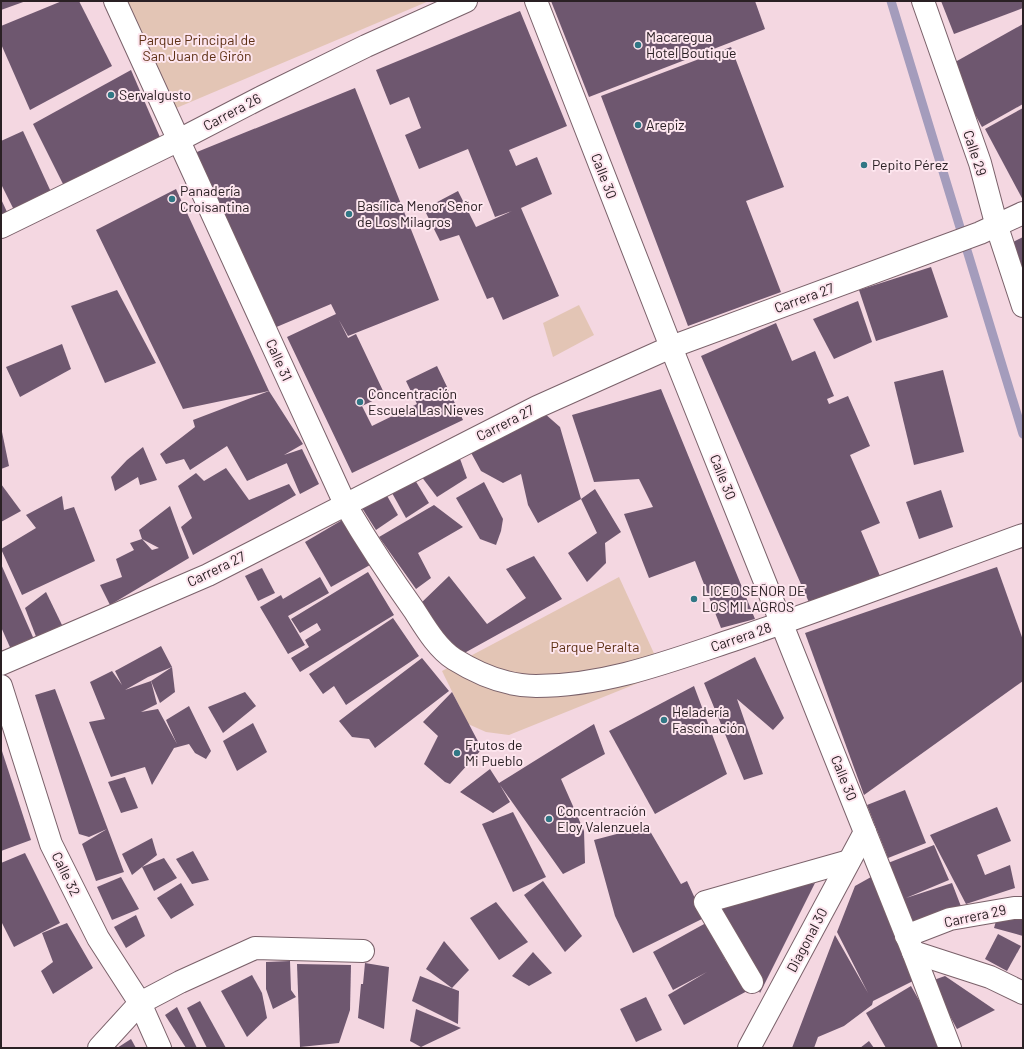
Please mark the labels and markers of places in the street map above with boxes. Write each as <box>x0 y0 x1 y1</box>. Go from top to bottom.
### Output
place label: Macaregua Hotel Boutique <box>646 28 736 61</box>
marker: Macaregua Hotel Boutique <box>633 40 643 50</box>
place label: Servalgusto <box>119 86 191 103</box>
marker: Servalgusto <box>106 90 116 100</box>
place label: Arepiz <box>646 116 685 133</box>
marker: Arepiz <box>633 120 643 130</box>
place label: Pepito Pérez <box>872 156 948 173</box>
marker: Pepito Pérez <box>859 160 869 170</box>
place label: Panadería Croisantina <box>180 182 250 215</box>
marker: Panadería Croisantina <box>167 194 177 204</box>
place label: Basílica Menor Señor de Los Milagros <box>357 197 483 230</box>
marker: Basílica Menor Señor de Los Milagros <box>344 209 354 219</box>
place label: Concentración Escuela Las Nieves <box>368 385 484 418</box>
marker: Concentración Escuela Las Nieves <box>355 397 365 407</box>
place label: LICEO SEÑOR DE LOS MILAGROS <box>702 582 805 615</box>
marker: LICEO SEÑOR DE LOS MILAGROS <box>689 594 699 604</box>
place label: Heladería Fascinación <box>672 703 745 736</box>
marker: Heladería Fascinación <box>659 715 669 725</box>
place label: Frutos de Mi Pueblo <box>465 736 523 769</box>
marker: Frutos de Mi Pueblo <box>452 748 462 758</box>
place label: Concentración Eloy Valenzuela <box>557 802 650 835</box>
marker: Concentración Eloy Valenzuela <box>544 814 554 824</box>

